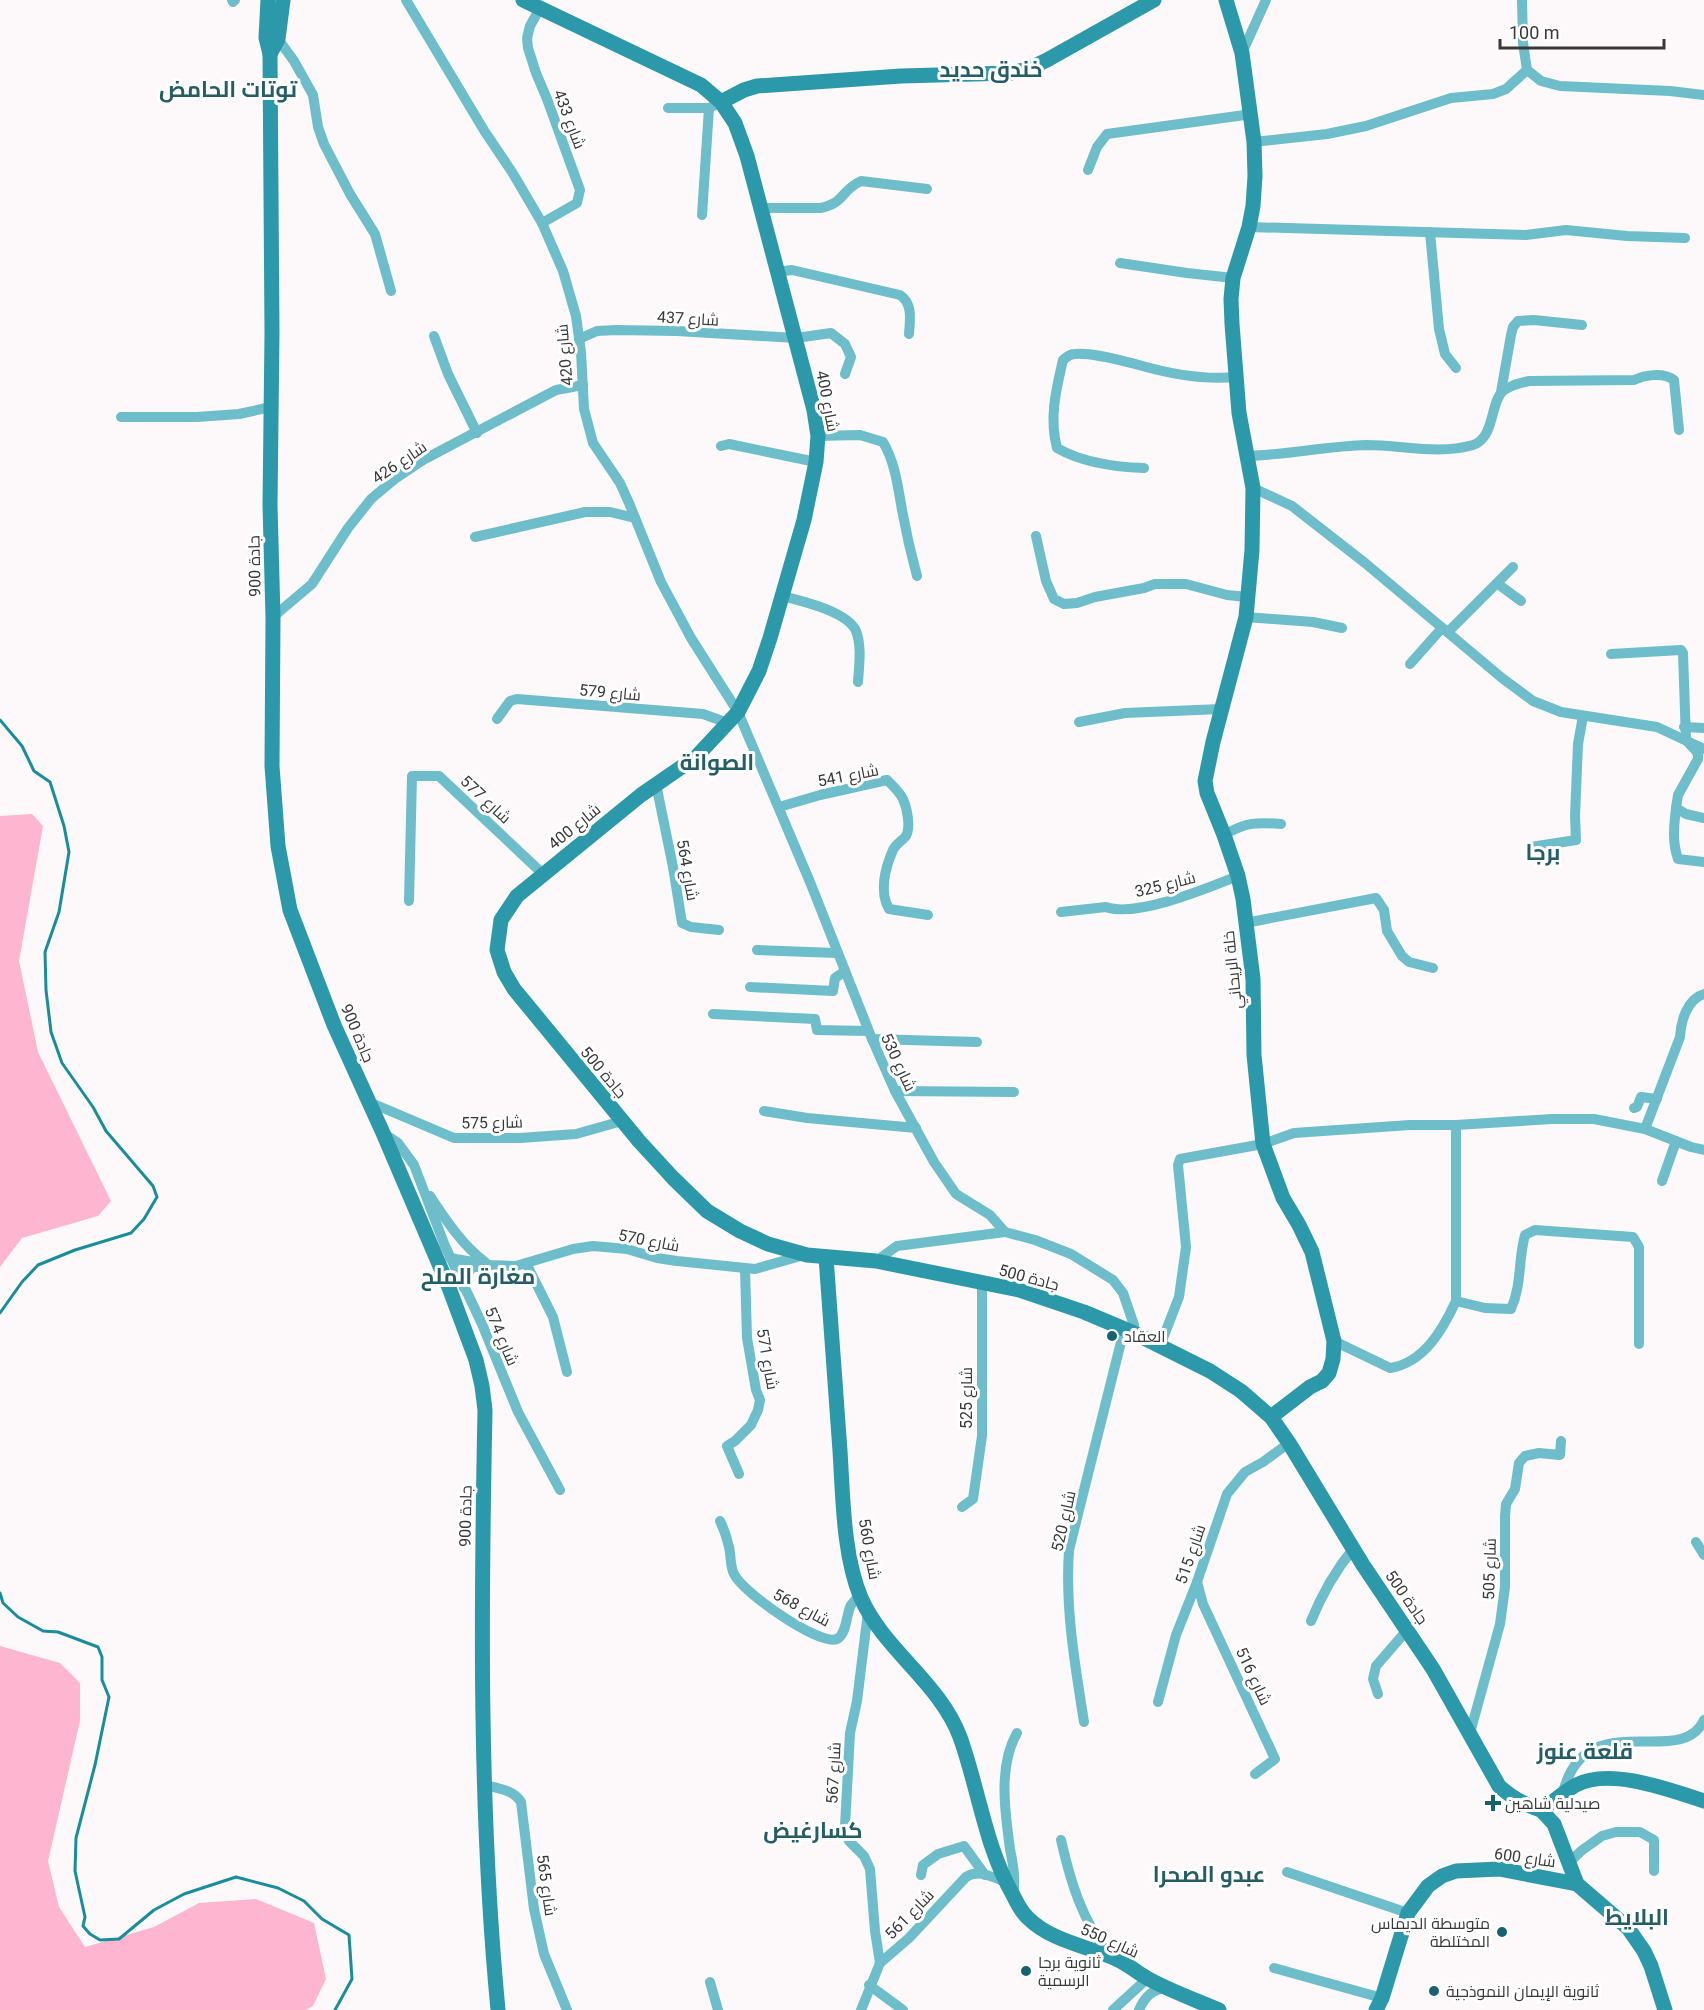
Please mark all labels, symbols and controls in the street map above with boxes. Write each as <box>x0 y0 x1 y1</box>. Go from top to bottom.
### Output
scale bar <box>1500 12 1664 50</box>
text: 100 m <box>1509 22 1560 43</box>
district label: خندق حديد <box>940 57 1042 83</box>
district label: توتات الحامض <box>159 77 298 103</box>
street label: شارع 433 <box>548 87 590 152</box>
street label: شارع 437 <box>656 307 719 332</box>
street label: شارع 420 <box>552 323 579 387</box>
street label: شارع 400 <box>810 369 843 434</box>
street label: شارع 426 <box>368 437 431 489</box>
street label: جادة 900 <box>244 535 265 597</box>
street label: شارع 579 <box>578 680 642 707</box>
district label: الصوانة <box>680 750 754 776</box>
street label: شارع 541 <box>816 760 881 793</box>
street label: شارع 577 <box>455 771 515 829</box>
street label: شارع 400 <box>544 800 606 855</box>
street label: شارع 564 <box>671 838 702 903</box>
district label: برجا <box>1526 840 1560 866</box>
street label: شارع 325 <box>1133 868 1198 903</box>
street label: خلة الريحاني <box>1219 929 1250 1010</box>
street label: جادة 900 <box>337 1001 378 1065</box>
street label: شارع 530 <box>875 1030 920 1095</box>
street label: جادة 500 <box>577 1043 631 1102</box>
street label: شارع 575 <box>461 1112 523 1135</box>
street label: شارع 570 <box>616 1225 681 1258</box>
street label: جادة 500 <box>997 1260 1061 1295</box>
district label: مغارة الملح <box>421 1264 535 1291</box>
street label: شارع 574 <box>479 1304 522 1369</box>
street label: شارع 571 <box>751 1327 782 1392</box>
place label: العقاد <box>1124 1327 1166 1346</box>
marker: العقاد <box>1105 1329 1119 1343</box>
street label: شارع 525 <box>957 1367 978 1429</box>
street label: جادة 900 <box>455 1485 476 1547</box>
street label: شارع 520 <box>1047 1489 1082 1554</box>
street label: شارع 560 <box>853 1517 884 1582</box>
street label: شارع 515 <box>1171 1522 1211 1587</box>
street label: شارع 505 <box>1479 1538 1502 1600</box>
street label: جادة 500 <box>1381 1567 1432 1628</box>
street label: شارع 568 <box>769 1585 834 1632</box>
street label: شارع 516 <box>1230 1644 1275 1709</box>
district label: قلعة عنوز <box>1536 1739 1633 1765</box>
street label: شارع 567 <box>822 1742 847 1805</box>
place label: صيدلية شاهين <box>1505 1794 1600 1814</box>
marker: صيدلية شاهين <box>1486 1796 1500 1810</box>
district label: كسارغيض <box>763 1818 863 1844</box>
street label: شارع 600 <box>1493 1844 1557 1873</box>
street label: شارع 565 <box>531 1853 560 1917</box>
district label: عبدو الصحرا <box>1153 1862 1265 1888</box>
street label: شارع 561 <box>881 1885 939 1945</box>
district label: البلايط <box>1605 1905 1669 1930</box>
place label: متوسطة الديماس المختلطة <box>1371 1914 1490 1951</box>
street label: شارع 550 <box>1077 1919 1142 1964</box>
marker: متوسطة الديماس المختلطة <box>1495 1925 1509 1939</box>
place label: ثانوية برجا الرسمية <box>1038 1953 1101 1990</box>
marker: ثانوية برجا الرسمية <box>1019 1964 1033 1978</box>
place label: ثانوية الإيمان النموذجية <box>1446 1982 1600 2002</box>
marker: ثانوية الإيمان النموذجية <box>1427 1984 1441 1998</box>

